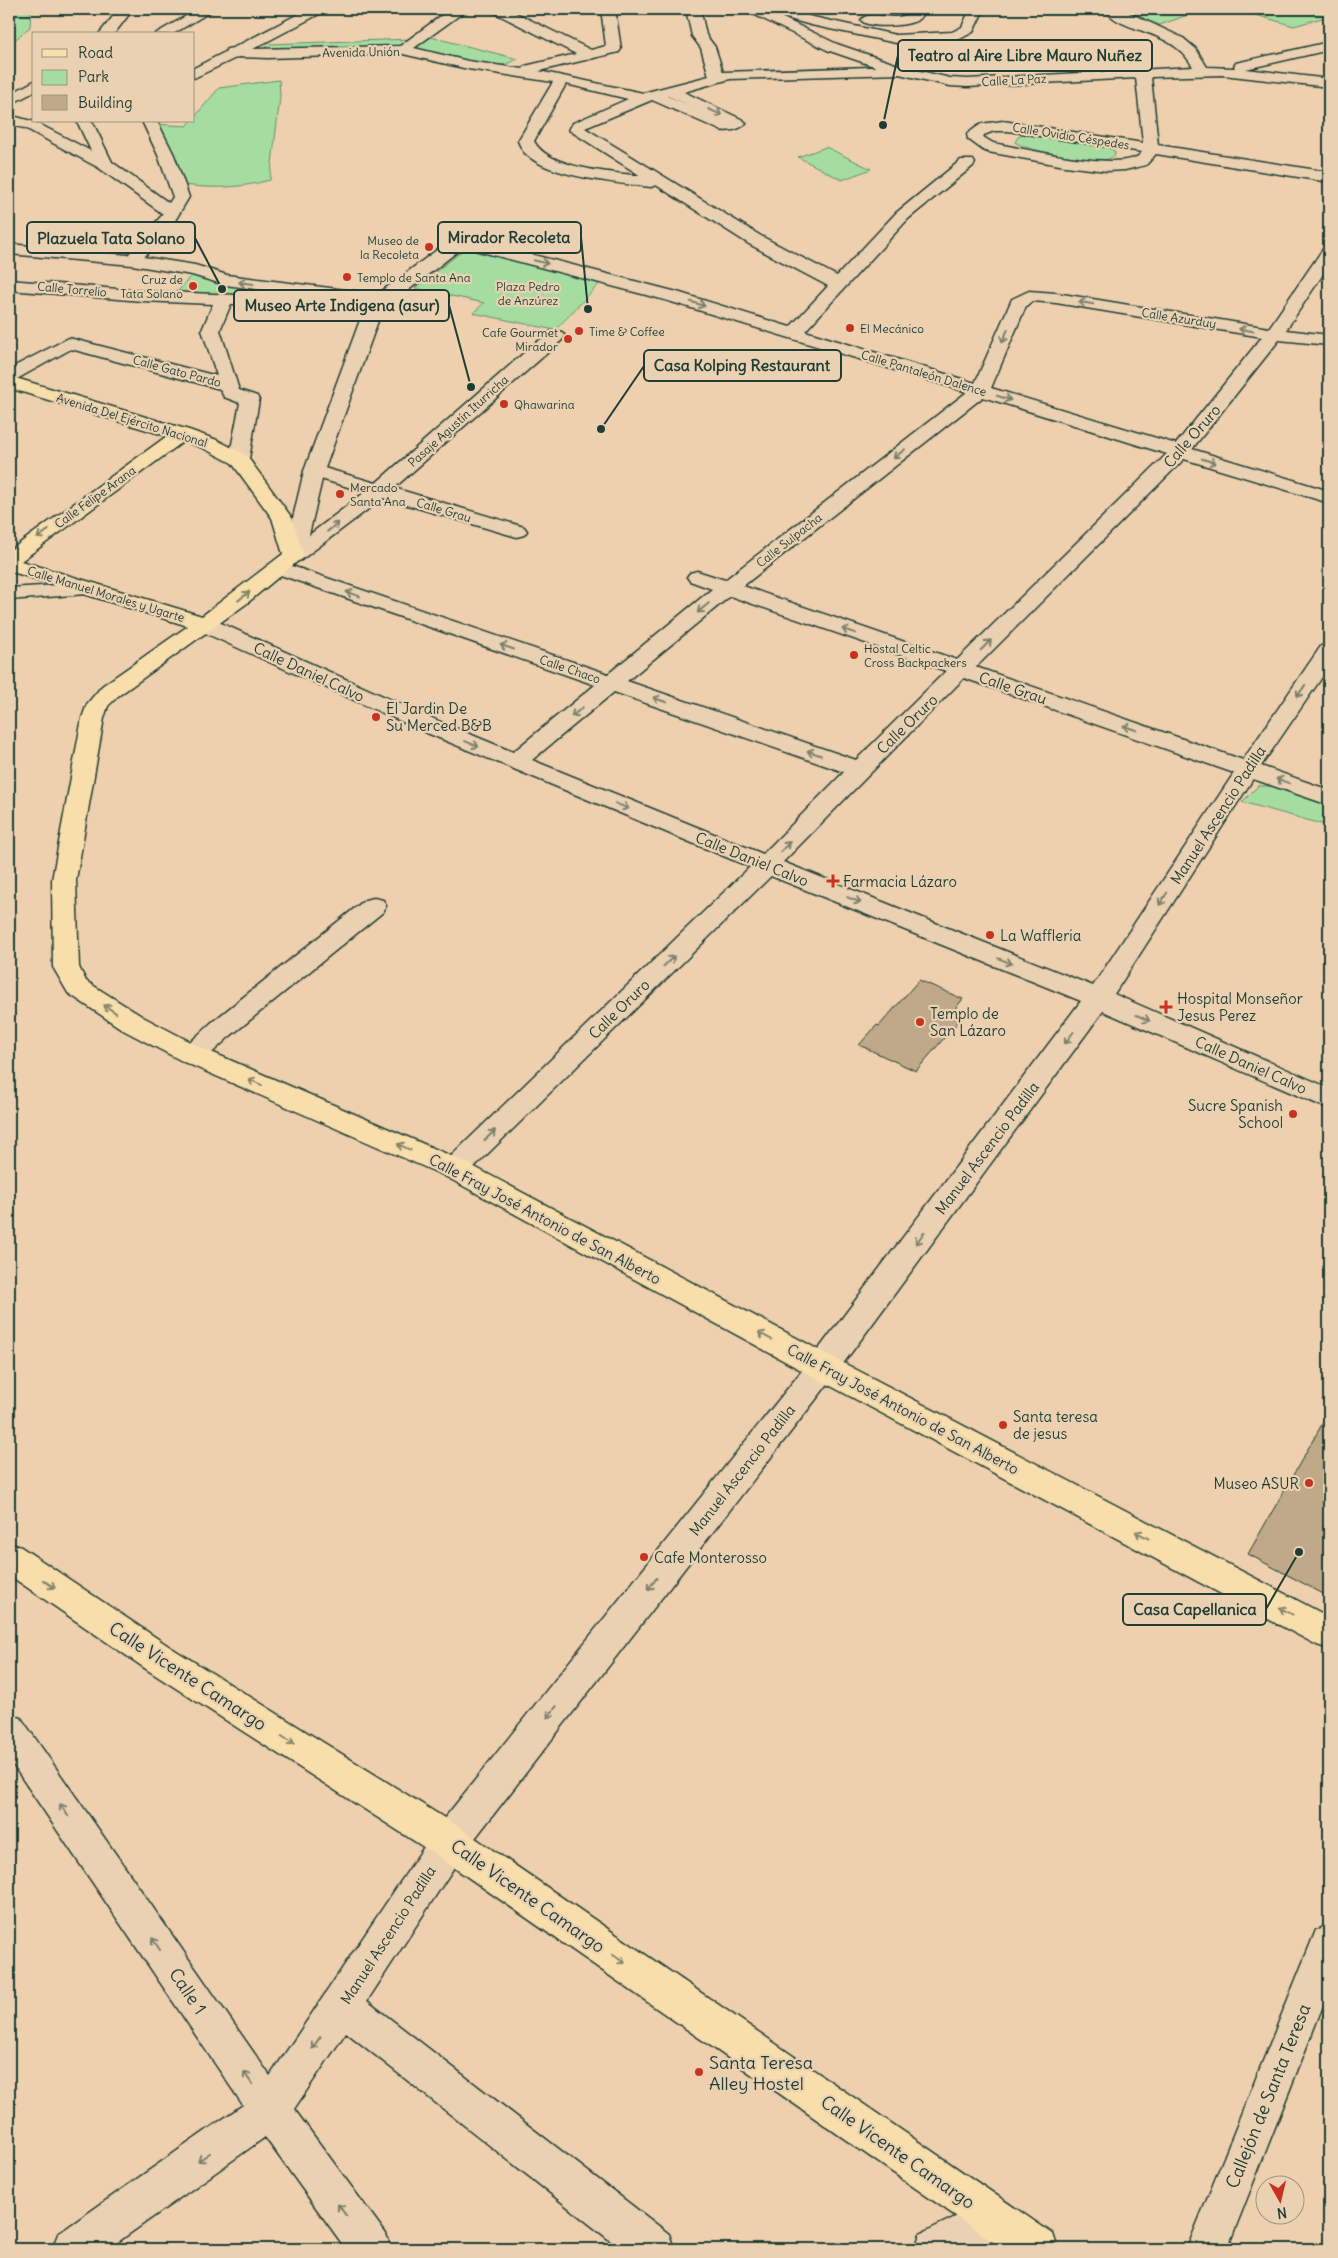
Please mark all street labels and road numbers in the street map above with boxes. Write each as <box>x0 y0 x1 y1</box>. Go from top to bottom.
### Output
street label: Avenida Unión <box>322 44 400 60</box>
street label: Calle La Paz <box>981 71 1047 89</box>
street label: Calle Ovidio Céspedes <box>1011 119 1131 153</box>
street label: Calle Torrelio <box>37 278 108 300</box>
street label: Calle Azurduy <box>1141 305 1217 331</box>
street label: Calle Pantaleón Dalence <box>859 347 989 399</box>
street label: Calle Gato Pardo <box>131 352 223 390</box>
street label: Pasaje Agustín Iturricha <box>405 372 511 470</box>
street label: Avenida Del Ejército Nacional <box>55 390 209 450</box>
street label: Calle Oruro <box>1159 400 1225 472</box>
street label: Calle Felipe Arana <box>52 462 139 531</box>
street label: Calle Grau <box>415 495 473 525</box>
street label: Calle Sulpacha <box>753 510 825 570</box>
street label: Calle Manuel Morales y Ugarte <box>26 563 186 625</box>
street label: Calle Daniel Calvo <box>250 638 368 706</box>
street label: Calle Chaco <box>537 652 603 687</box>
street label: Calle Grau <box>976 668 1050 709</box>
street label: Calle Oruro <box>872 690 942 758</box>
street label: Manuel Ascencio Padilla <box>1166 742 1270 888</box>
street label: Calle Daniel Calvo <box>693 828 811 890</box>
street label: Calle Oruro <box>584 975 654 1043</box>
street label: Calle Daniel Calvo <box>1192 1032 1310 1098</box>
street label: Manuel Ascencio Padilla <box>931 1078 1043 1218</box>
street label: Calle Fray José Antonio de San Alberto <box>426 1150 664 1288</box>
street label: Calle Fray José Antonio de San Alberto <box>784 1340 1022 1478</box>
street label: Manuel Ascencio Padilla <box>685 1400 799 1539</box>
street label: Calle Vicente Camargo <box>105 1616 271 1736</box>
street label: Calle Vicente Camargo <box>446 1834 610 1958</box>
street label: Manuel Ascencio Padilla <box>336 1862 440 2008</box>
street label: Calle 1 <box>164 1963 212 2019</box>
street label: Callejón de Santa Teresa <box>1220 2000 1316 2192</box>
street label: Calle Vicente Camargo <box>816 2090 980 2214</box>

